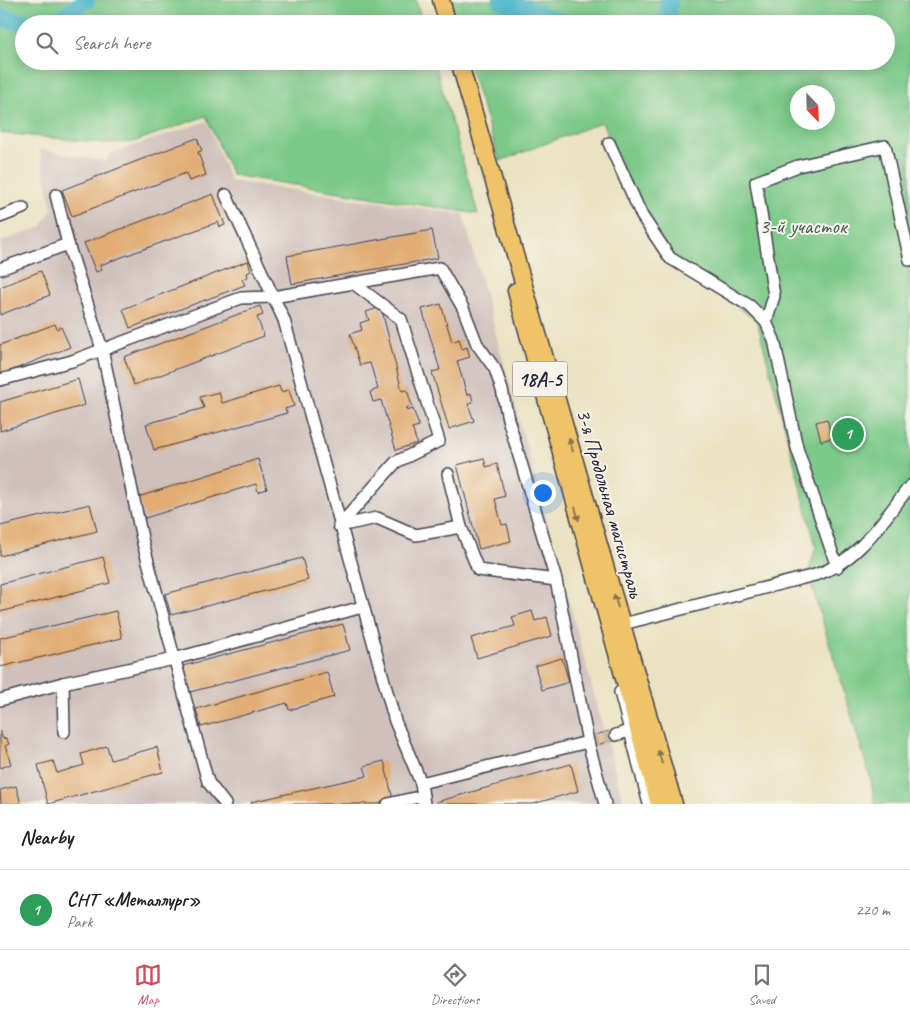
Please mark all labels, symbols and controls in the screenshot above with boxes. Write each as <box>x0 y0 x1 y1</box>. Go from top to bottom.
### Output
search box <box>15 15 895 70</box>
icon: search <box>33 29 61 57</box>
text: Search here <box>73 31 150 55</box>
north arrow <box>790 85 835 130</box>
park label: 3-й участок <box>760 213 849 239</box>
road number: 18А-5 <box>512 362 568 396</box>
street label: 3-я Продольная магистраль <box>571 406 650 602</box>
pin: 1 <box>832 415 864 453</box>
one-way arrow <box>567 437 575 452</box>
your location <box>530 480 556 506</box>
one-way arrow <box>574 507 582 522</box>
one-way arrow <box>611 593 619 608</box>
one-way arrow <box>655 750 663 765</box>
text: Nearby <box>20 824 73 850</box>
text: СНТ «Металлург» <box>67 888 200 912</box>
text: 1 <box>32 900 40 920</box>
text: 220 m <box>856 900 890 920</box>
text: Park <box>67 912 92 932</box>
tab: Map <box>134 961 162 1008</box>
tab: Directions <box>431 961 479 1008</box>
tab: Saved <box>748 961 776 1008</box>

